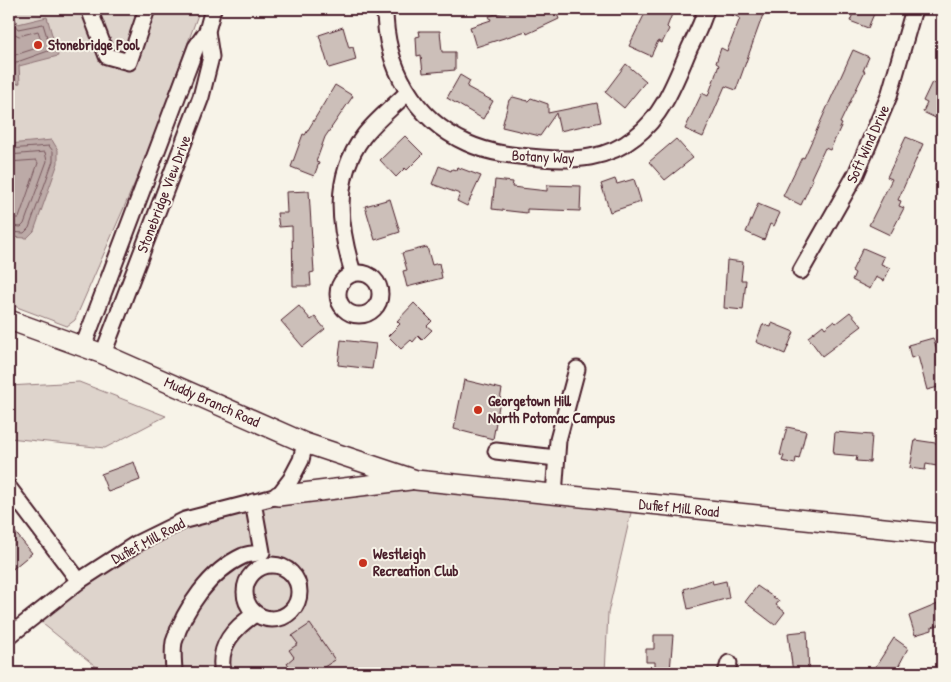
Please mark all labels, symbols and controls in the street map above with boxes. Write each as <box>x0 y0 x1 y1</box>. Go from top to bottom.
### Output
place label: Stonebridge Pool <box>48 34 140 56</box>
marker: Stonebridge Pool <box>32 39 44 51</box>
street label: Soft Wind Drive <box>841 101 894 186</box>
street label: Stonebridge View Drive <box>131 132 196 256</box>
street label: Botany Way <box>511 144 575 169</box>
street label: Muddy Branch Road <box>161 371 263 432</box>
place label: Georgetown Hill North Potomac Campus <box>488 390 615 429</box>
marker: Georgetown Hill North Potomac Campus <box>472 404 484 416</box>
street label: Dufief Mill Road <box>638 493 720 522</box>
street label: Dufief Mill Road <box>107 512 188 569</box>
place label: Westleigh Recreation Club <box>373 543 458 581</box>
marker: Westleigh Recreation Club <box>357 557 369 569</box>

